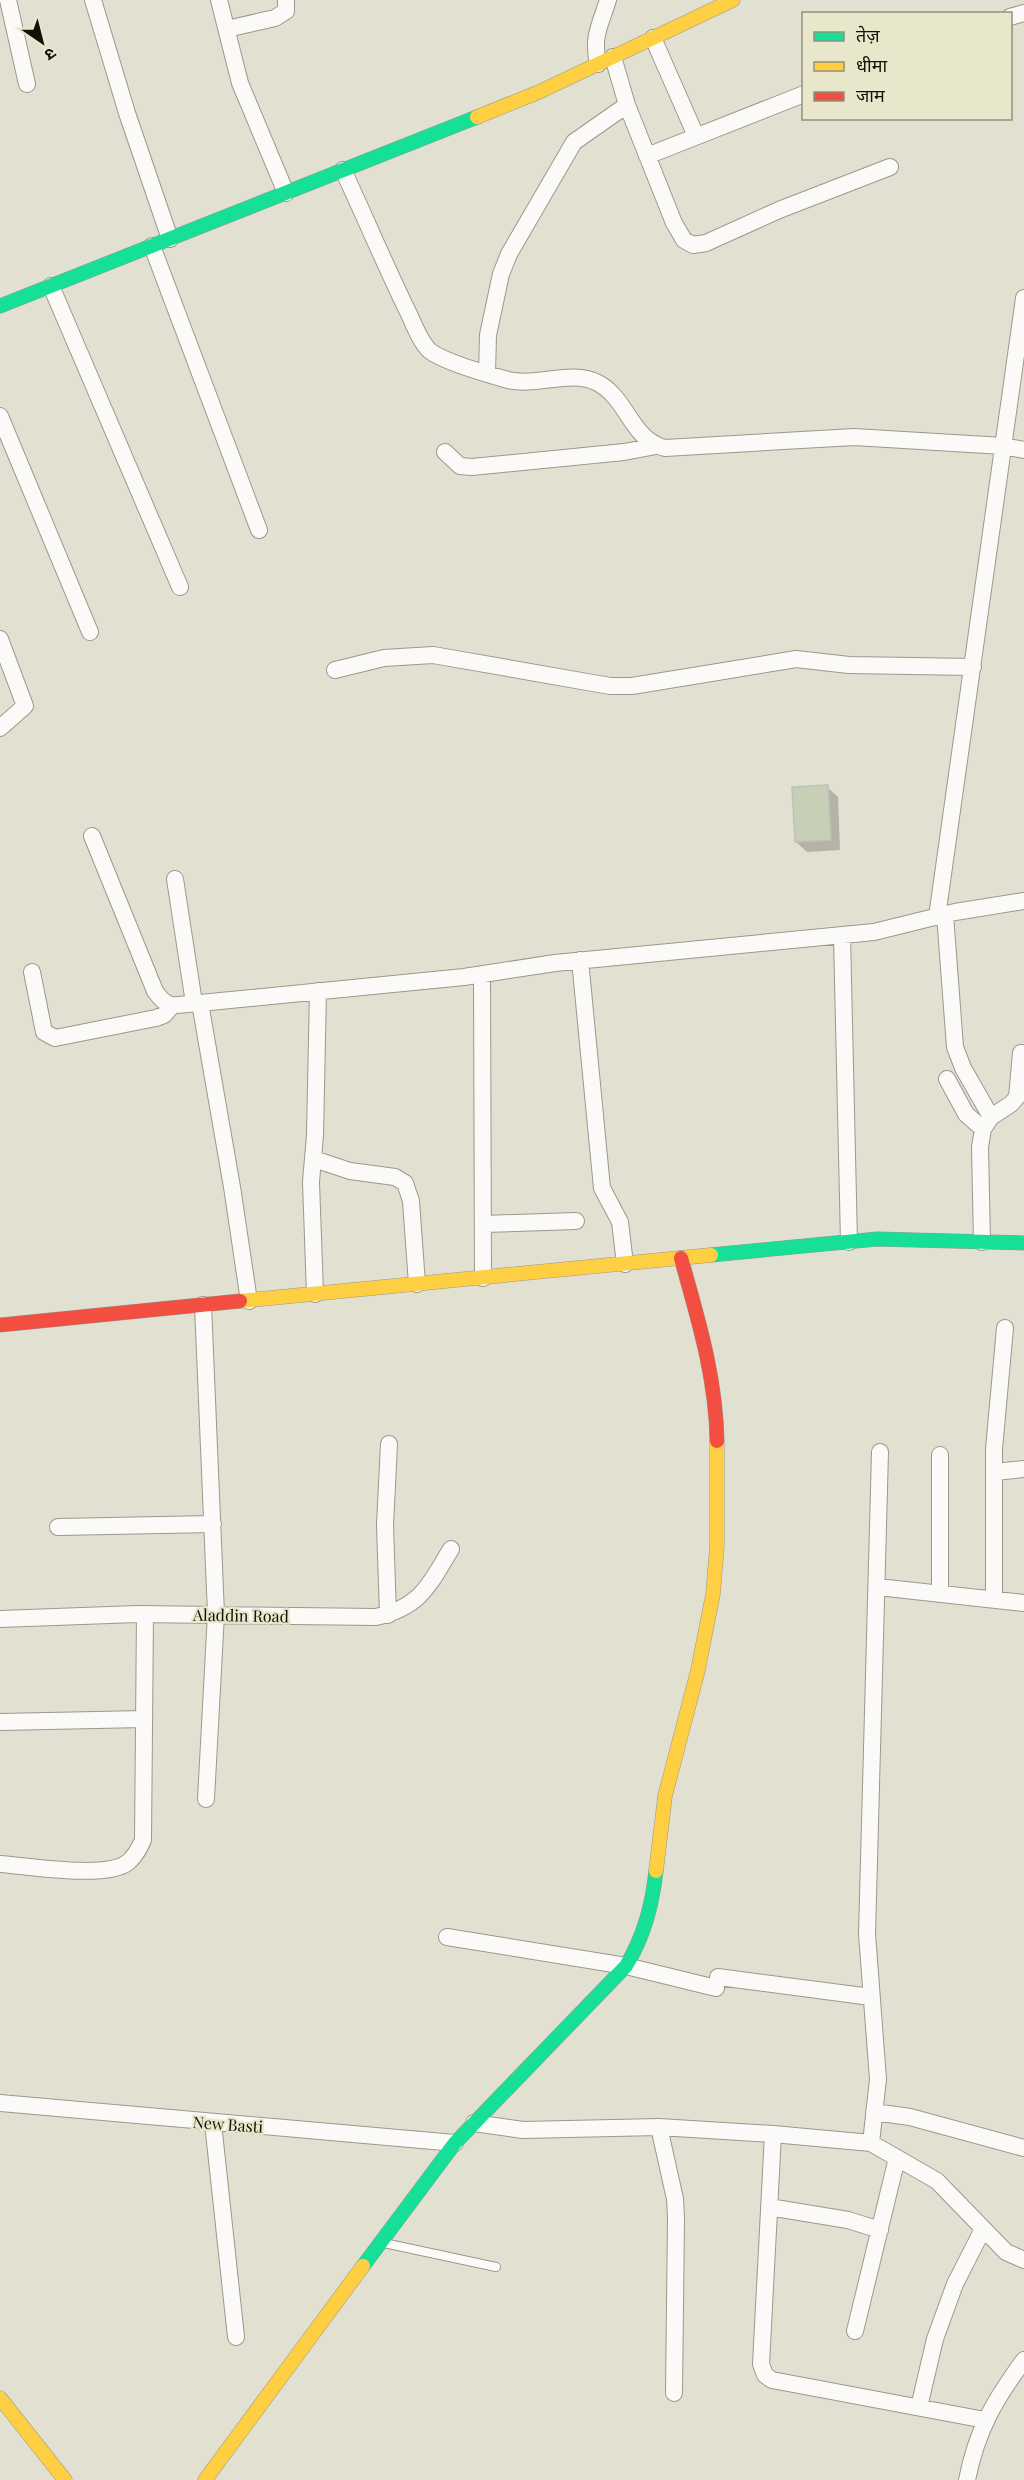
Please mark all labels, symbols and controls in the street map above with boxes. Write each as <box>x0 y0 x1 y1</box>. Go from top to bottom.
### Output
north arrow <box>12 12 72 72</box>
legend <box>802 12 1012 120</box>
text: तेज़ <box>856 23 880 47</box>
text: उ <box>41 43 61 66</box>
text: धीमा <box>856 53 887 77</box>
text: जाम <box>856 83 886 107</box>
street label: Aladdin Road <box>192 1604 289 1626</box>
street label: New Basti <box>192 2111 264 2137</box>

